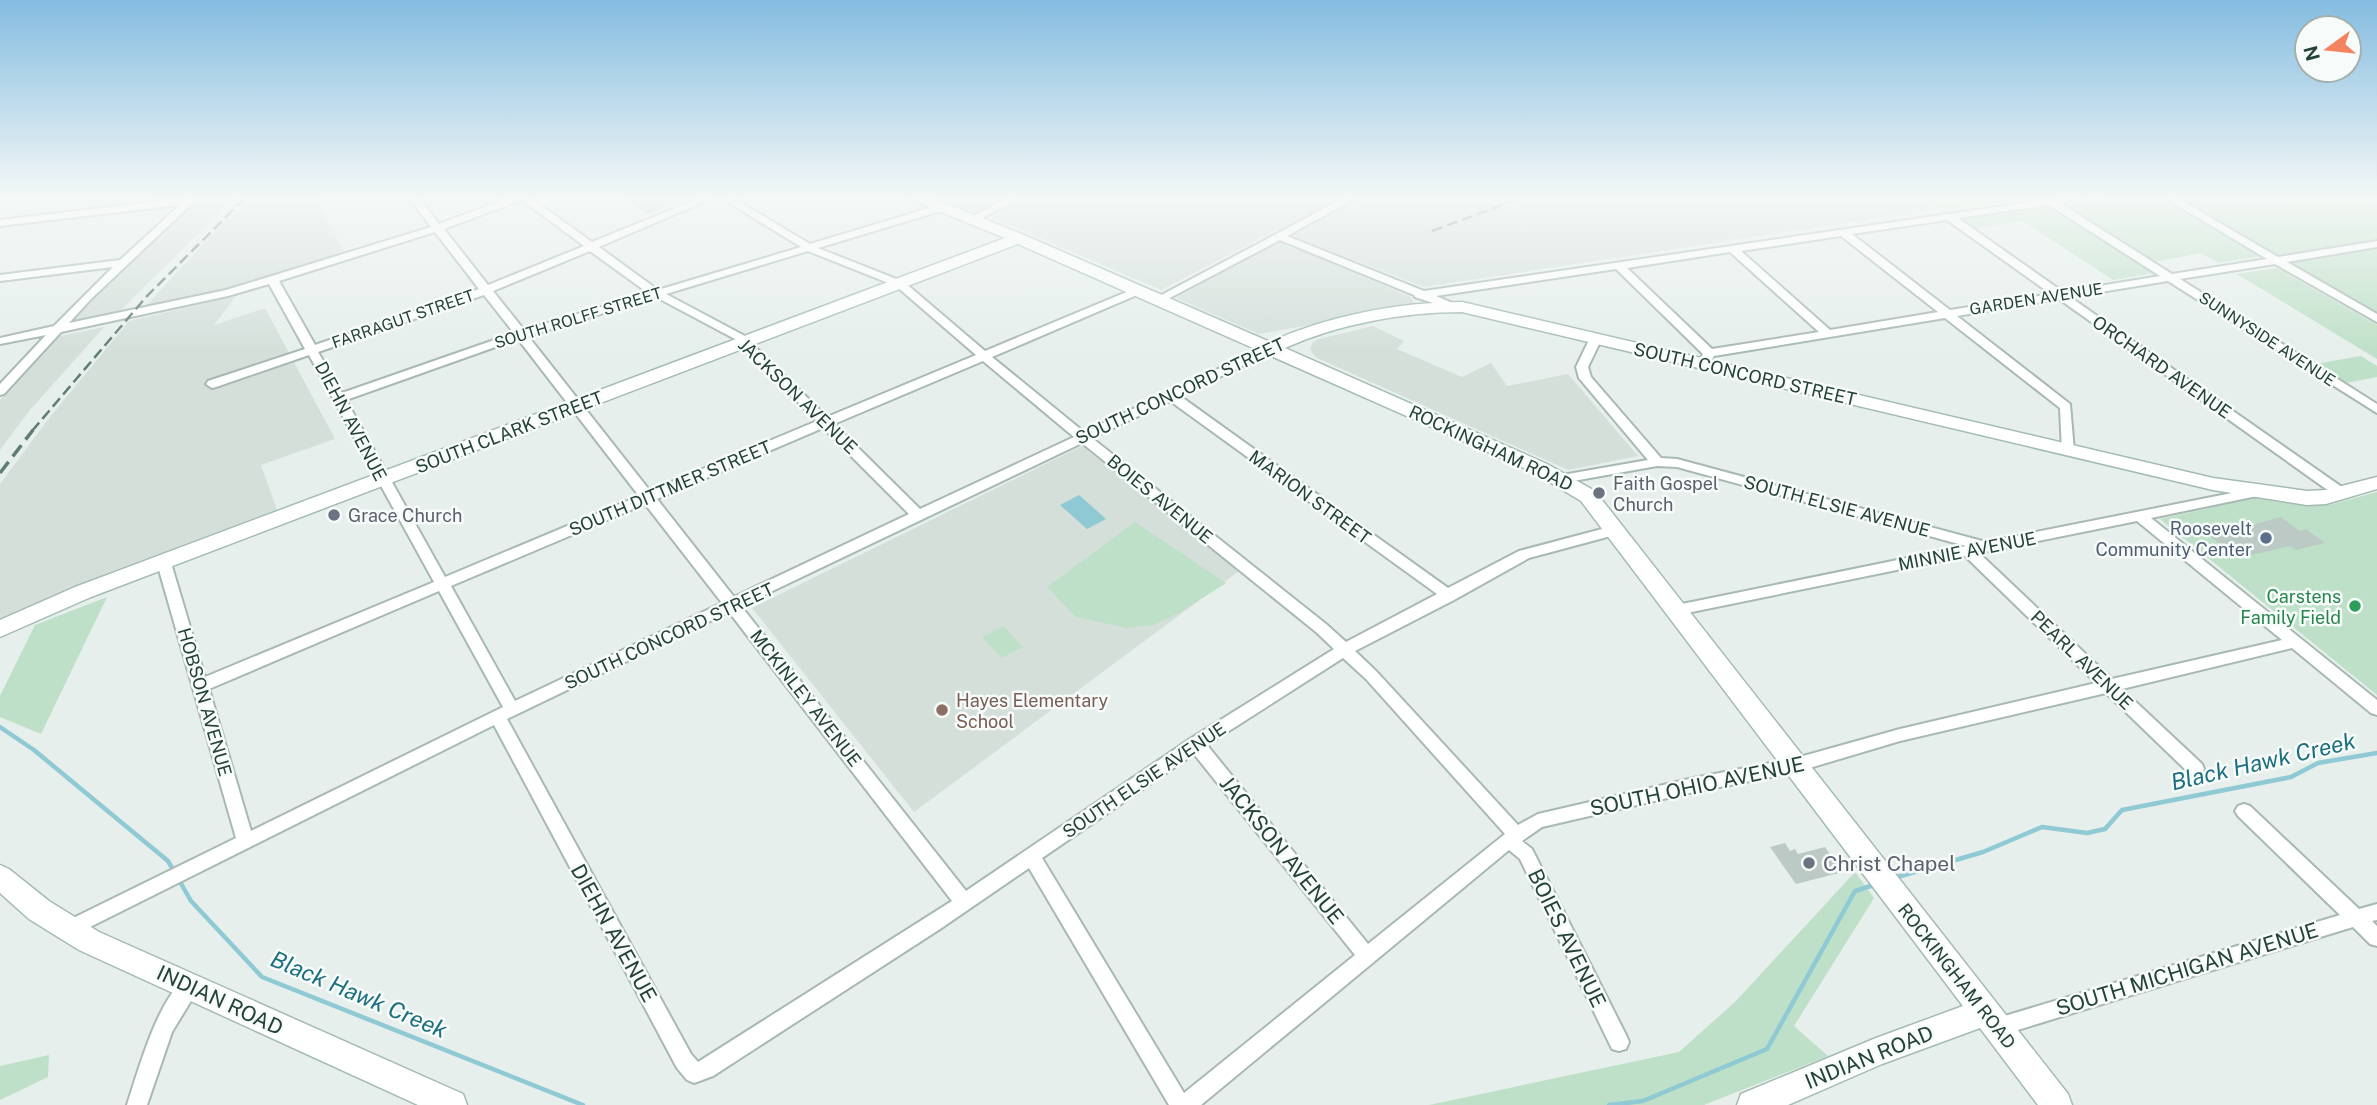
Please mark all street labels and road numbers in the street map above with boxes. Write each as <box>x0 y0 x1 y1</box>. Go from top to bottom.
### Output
street label: GARDEN AVENUE <box>1968 279 2104 319</box>
street label: SOUTH ROLFF STREET <box>492 283 664 353</box>
street label: FARRAGUT STREET <box>329 286 477 352</box>
street label: SUNNYSIDE AVENUE <box>2195 288 2339 390</box>
street label: ORCHARD AVENUE <box>2089 311 2235 423</box>
street label: SOUTH CONCORD STREET <box>1072 333 1288 449</box>
street label: JACKSON AVENUE <box>734 334 862 458</box>
street label: SOUTH CONCORD STREET <box>1631 338 1859 410</box>
street label: DIEHN AVENUE <box>311 358 391 484</box>
street label: SOUTH CLARK STREET <box>412 386 606 477</box>
street label: ROCKINGHAM ROAD <box>1406 401 1576 495</box>
street label: SOUTH DITTMER STREET <box>566 436 774 540</box>
street label: MARION STREET <box>1245 446 1375 548</box>
street label: BOIES AVENUE <box>1103 450 1217 548</box>
street label: SOUTH ELSIE AVENUE <box>1741 471 1933 541</box>
street label: MINNIE AVENUE <box>1896 527 2038 575</box>
street label: SOUTH CONCORD STREET <box>561 578 777 694</box>
street label: PEARL AVENUE <box>2027 606 2137 714</box>
street label: HOBSON AVENUE <box>174 625 236 779</box>
street label: MCKINLEY AVENUE <box>746 625 866 771</box>
street label: SOUTH ELSIE AVENUE <box>1058 718 1230 842</box>
street label: SOUTH OHIO AVENUE <box>1588 751 1806 821</box>
street label: JACKSON AVENUE <box>1215 771 1349 929</box>
street label: DIEHN AVENUE <box>566 860 662 1006</box>
street label: BOIES AVENUE <box>1523 865 1611 1011</box>
street label: ROCKINGHAM ROAD <box>1894 899 2020 1053</box>
street label: SOUTH MICHIGAN AVENUE <box>2053 917 2321 1021</box>
street label: INDIAN ROAD <box>153 960 287 1040</box>
street label: INDIAN ROAD <box>1801 1020 1937 1094</box>

